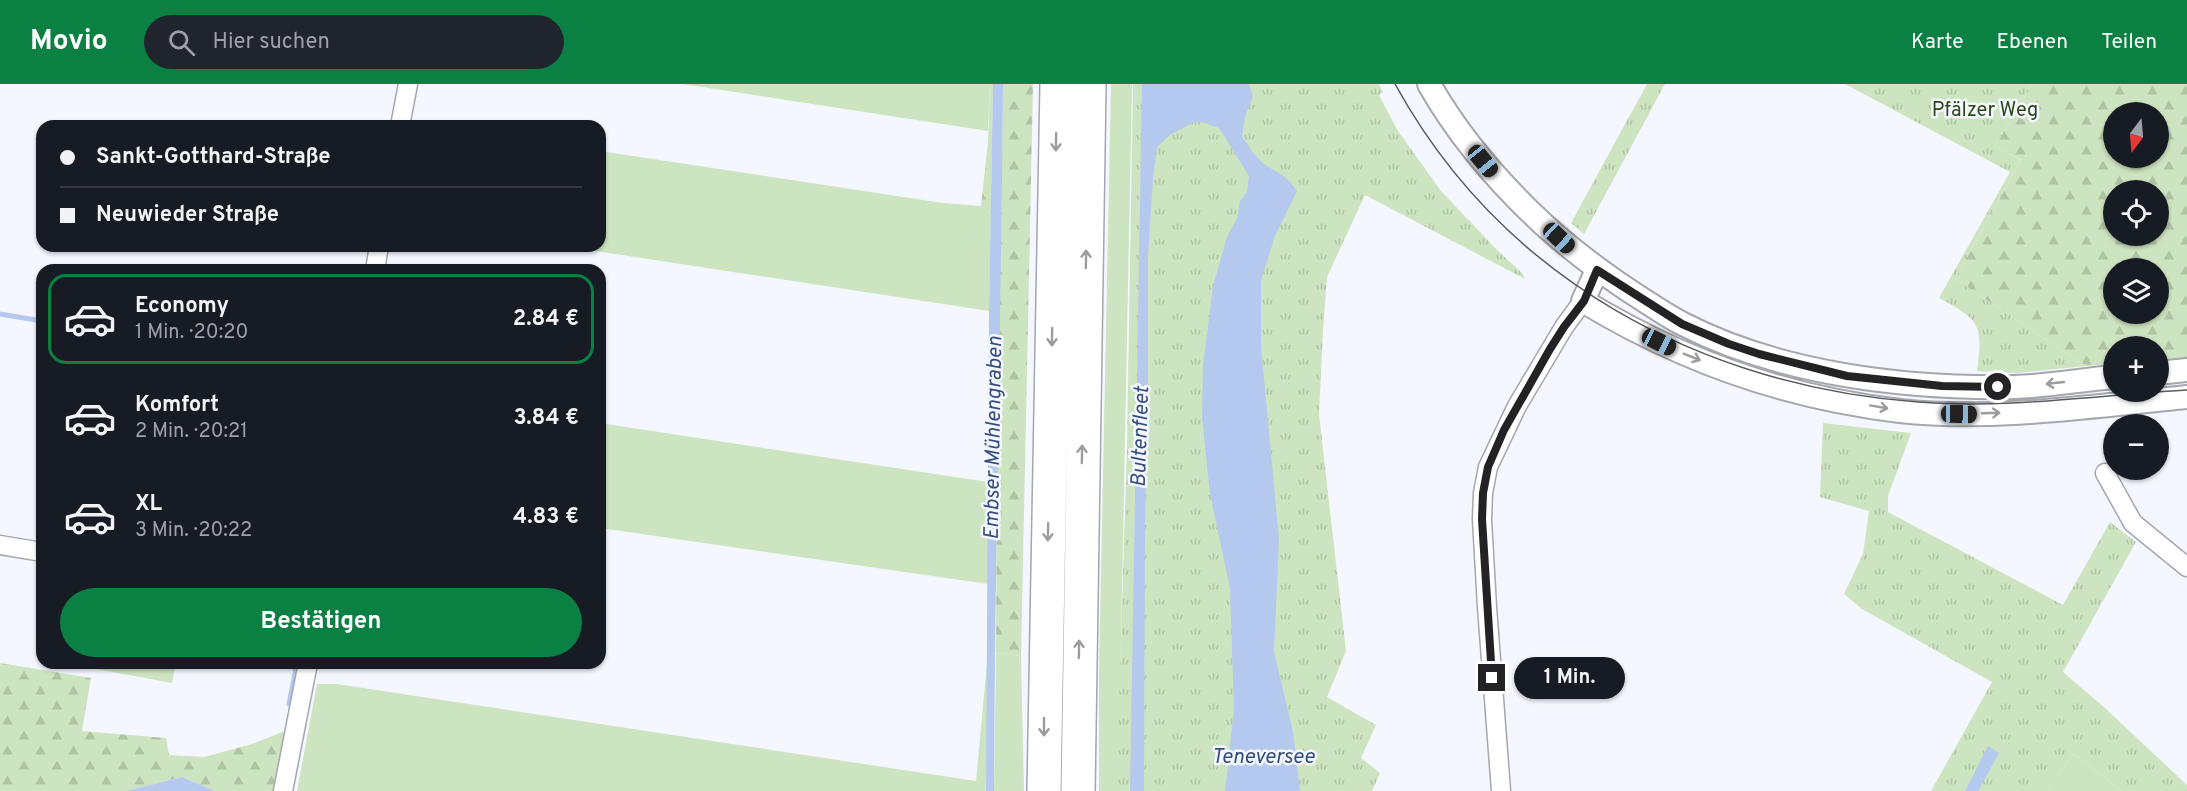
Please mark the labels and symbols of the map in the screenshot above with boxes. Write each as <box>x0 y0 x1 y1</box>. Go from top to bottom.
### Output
park label: Pfälzer Weg <box>1932 98 2038 124</box>
north arrow <box>2103 102 2169 168</box>
one-way arrow <box>1050 132 1061 152</box>
car <box>1465 141 1501 181</box>
car <box>1540 219 1578 257</box>
one-way arrow <box>1080 249 1091 269</box>
car <box>1639 326 1679 358</box>
one-way arrow <box>1046 327 1057 347</box>
water label: Embser Mühlengraben <box>979 335 1009 540</box>
one-way arrow <box>1682 352 1700 363</box>
route start <box>1984 373 2011 400</box>
one-way arrow <box>2046 377 2066 388</box>
water label: Bultenfleet <box>1126 385 1156 488</box>
one-way arrow <box>1869 402 1889 413</box>
car <box>1941 405 1977 423</box>
one-way arrow <box>1980 408 2000 419</box>
one-way arrow <box>1076 444 1088 464</box>
one-way arrow <box>1042 522 1053 542</box>
one-way arrow <box>1073 639 1085 659</box>
callout: 1 Min. <box>1513 657 1624 699</box>
route end <box>1478 664 1505 691</box>
one-way arrow <box>1038 717 1050 737</box>
water label: Teneversee <box>1212 744 1316 771</box>

